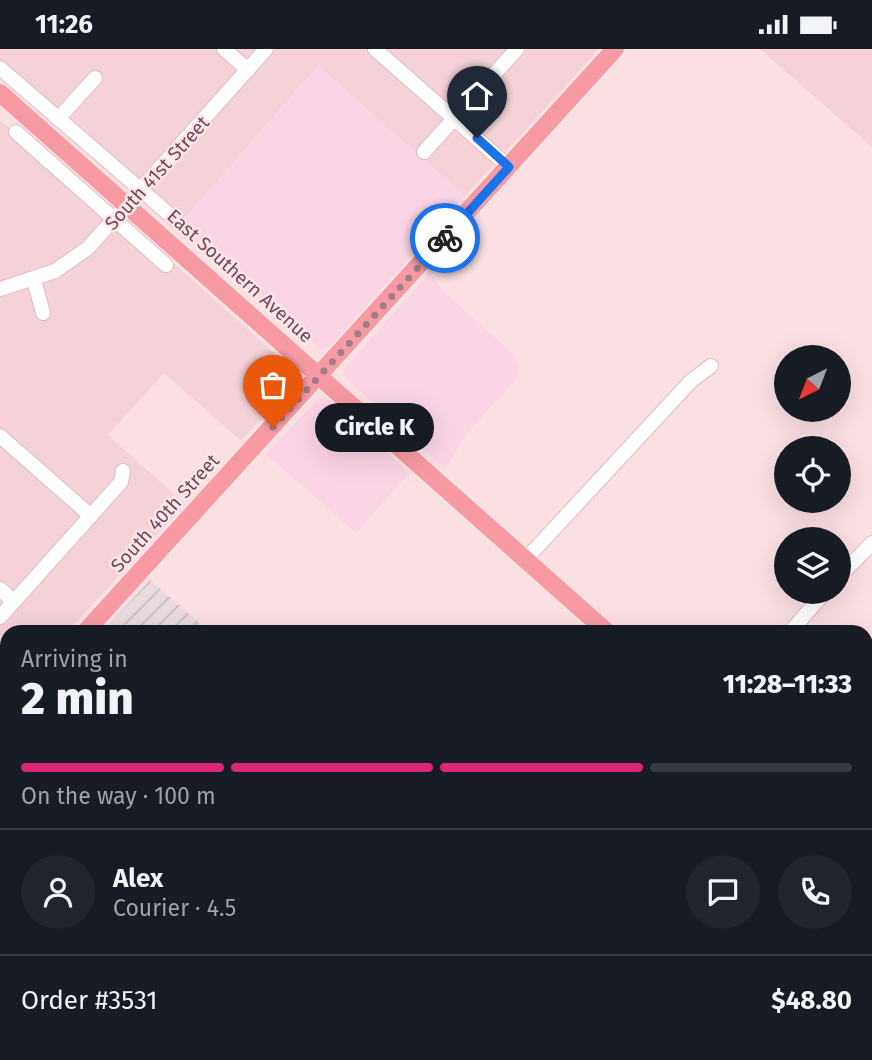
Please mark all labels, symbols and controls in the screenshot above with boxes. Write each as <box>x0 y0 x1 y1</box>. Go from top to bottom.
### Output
text: 11:26 <box>35 9 93 40</box>
pin <box>447 66 507 138</box>
icon: home <box>458 77 496 115</box>
street label: South 41st Street <box>100 111 214 235</box>
courier <box>410 203 480 273</box>
street label: East Southern Avenue <box>162 204 318 348</box>
icon: bike <box>426 219 464 257</box>
north arrow <box>774 345 850 422</box>
map controls <box>774 345 851 604</box>
pin <box>243 355 303 427</box>
icon: bag <box>254 366 292 404</box>
callout: Circle K <box>315 403 434 451</box>
text: Circle K <box>335 413 414 441</box>
button: locate <box>774 436 851 513</box>
street label: South 40th Street <box>106 449 224 577</box>
button: layers <box>774 527 851 604</box>
text: Arriving in <box>21 645 128 673</box>
text: 11:28–11:33 <box>723 669 852 700</box>
text: 2 min <box>21 671 134 726</box>
text: On the way · 100 m <box>21 782 216 810</box>
button: person <box>21 855 95 929</box>
button: chat <box>686 855 760 929</box>
button: phone <box>778 855 852 929</box>
text: Alex <box>113 863 163 894</box>
text: Courier · 4.5 <box>113 894 236 922</box>
text: Order #3531 <box>21 985 158 1016</box>
text: $48.80 <box>771 985 852 1016</box>

